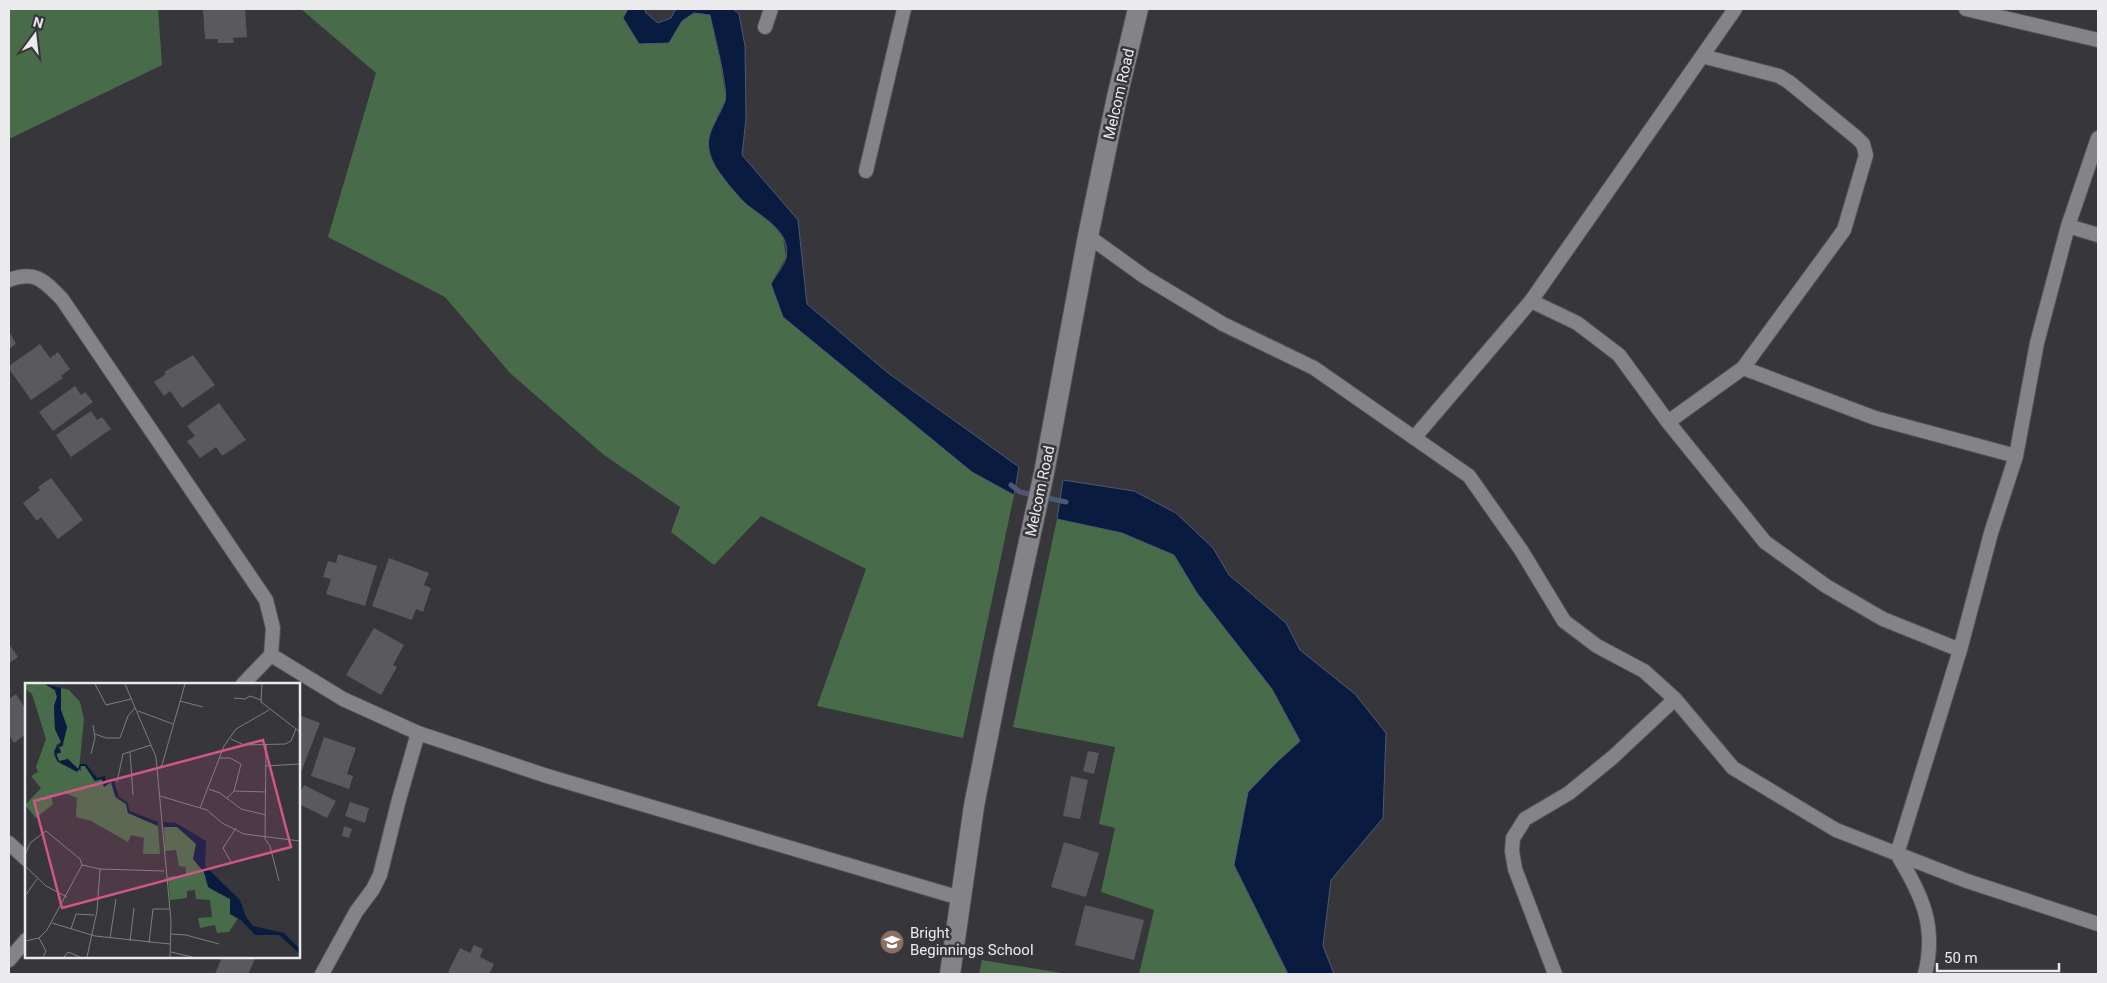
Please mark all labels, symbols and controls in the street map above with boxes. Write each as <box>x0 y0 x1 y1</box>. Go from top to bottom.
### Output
north arrow <box>10 10 60 60</box>
text: N <box>32 13 45 31</box>
street label: Melcom Road <box>1100 47 1138 141</box>
street label: Melcom Road <box>1022 444 1058 538</box>
inset map <box>25 683 300 958</box>
place label: Bright Beginnings School <box>910 924 1034 959</box>
school or university icon: Bright Beginnings School <box>879 929 905 955</box>
scale bar <box>1937 940 2060 972</box>
text: 50 m <box>1944 949 1978 967</box>

